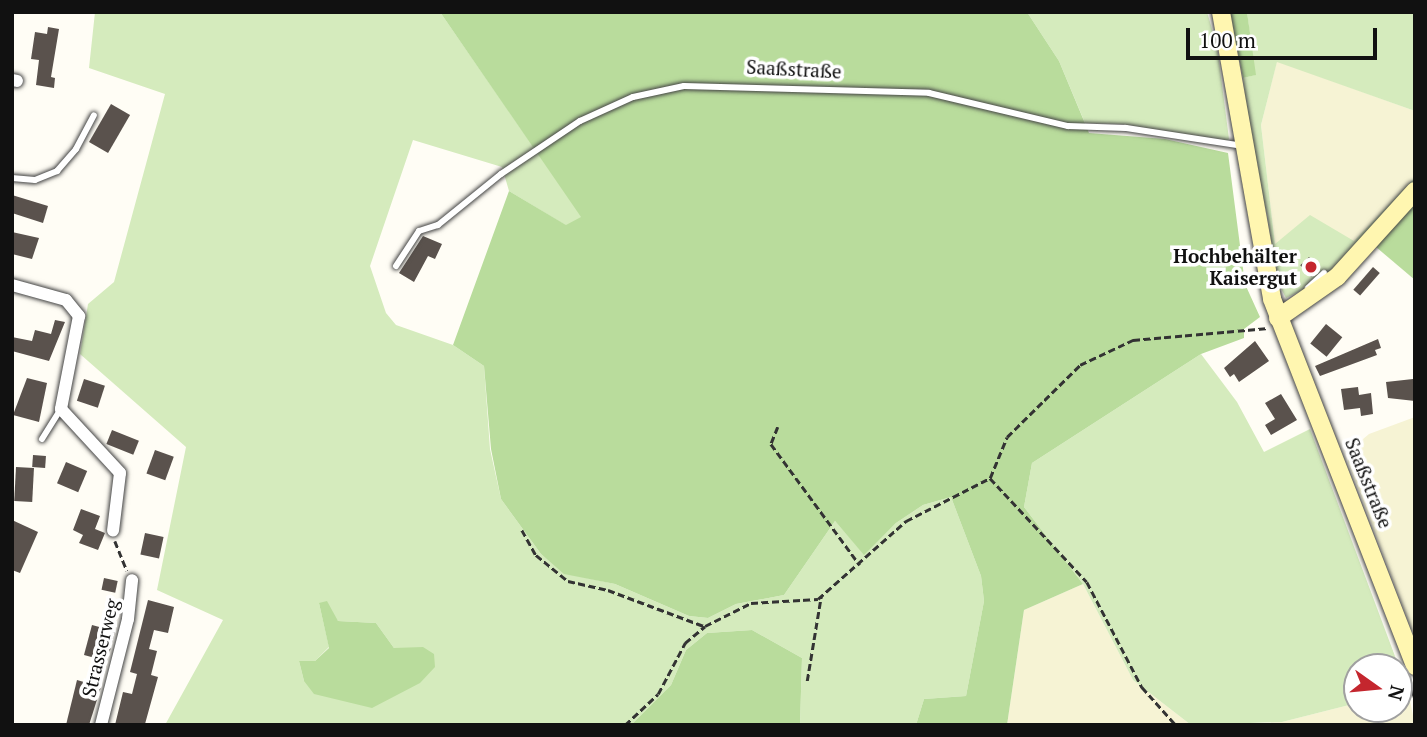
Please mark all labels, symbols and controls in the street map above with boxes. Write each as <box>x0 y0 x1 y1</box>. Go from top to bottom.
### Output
scale bar <box>1189 14 1380 58</box>
text: 100 m <box>1199 26 1256 54</box>
street label: Saaßstraße <box>746 55 842 83</box>
place label: Hochbehälter Kaisergut <box>1173 245 1297 289</box>
marker: Hochbehälter Kaisergut <box>1303 259 1319 275</box>
street label: Saaßstraße <box>1341 435 1397 531</box>
street label: Strasserweg <box>77 596 123 700</box>
north arrow <box>1343 653 1413 723</box>
text: N <box>1383 683 1411 703</box>

